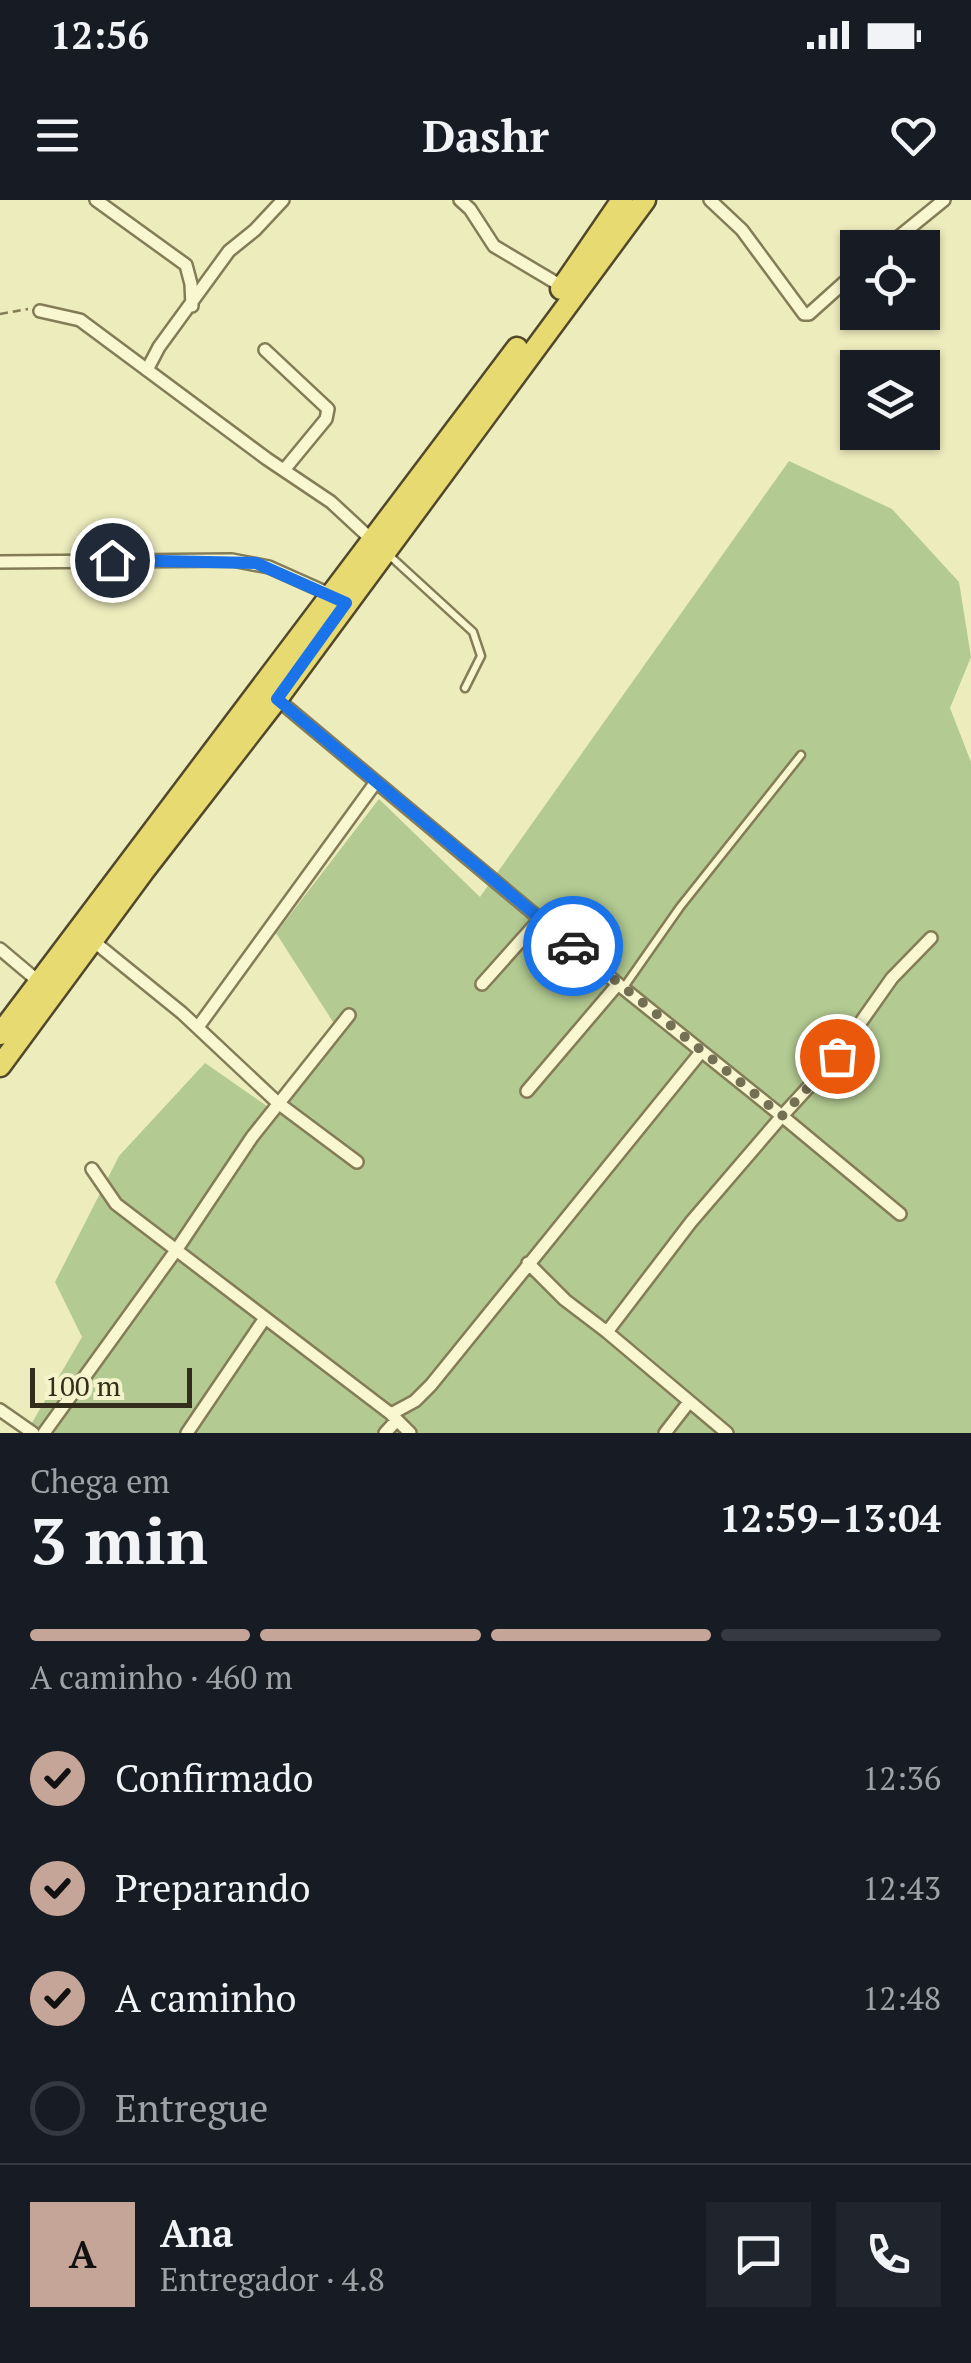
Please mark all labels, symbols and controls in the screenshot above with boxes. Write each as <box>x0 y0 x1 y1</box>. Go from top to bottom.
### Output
text: 12:56 <box>50 10 149 60</box>
text: Dashr <box>422 105 549 165</box>
icon: menu <box>30 108 85 163</box>
icon: heart <box>886 108 941 163</box>
map controls <box>840 230 940 450</box>
button: locate <box>840 230 940 330</box>
button: layers <box>840 350 940 450</box>
pin <box>70 518 155 603</box>
icon: home <box>85 533 140 588</box>
courier <box>523 896 623 996</box>
icon: car <box>546 919 601 974</box>
pin <box>795 1014 880 1099</box>
icon: bag <box>810 1029 865 1084</box>
scale bar <box>30 1363 192 1408</box>
text: 100 m <box>45 1367 121 1404</box>
text: Chega em <box>30 1460 170 1502</box>
text: 12:59–13:04 <box>719 1493 941 1543</box>
text: 3 min <box>30 1496 208 1583</box>
text: A caminho · 460 m <box>30 1656 293 1698</box>
icon: check <box>30 1751 85 1806</box>
text: Confirmado <box>115 1753 314 1803</box>
text: 12:36 <box>862 1757 941 1799</box>
icon: check <box>30 1861 85 1916</box>
text: Preparando <box>115 1863 310 1913</box>
text: 12:43 <box>862 1867 941 1909</box>
icon: check <box>30 1971 85 2026</box>
text: A caminho <box>115 1973 297 2023</box>
text: 12:48 <box>862 1977 941 2019</box>
text: Entregue <box>115 2083 268 2133</box>
button: chat <box>706 2202 811 2307</box>
button: phone <box>836 2202 941 2307</box>
text: Ana <box>160 2208 233 2258</box>
text: A <box>69 2229 96 2279</box>
text: Entregador · 4.8 <box>160 2258 385 2300</box>

